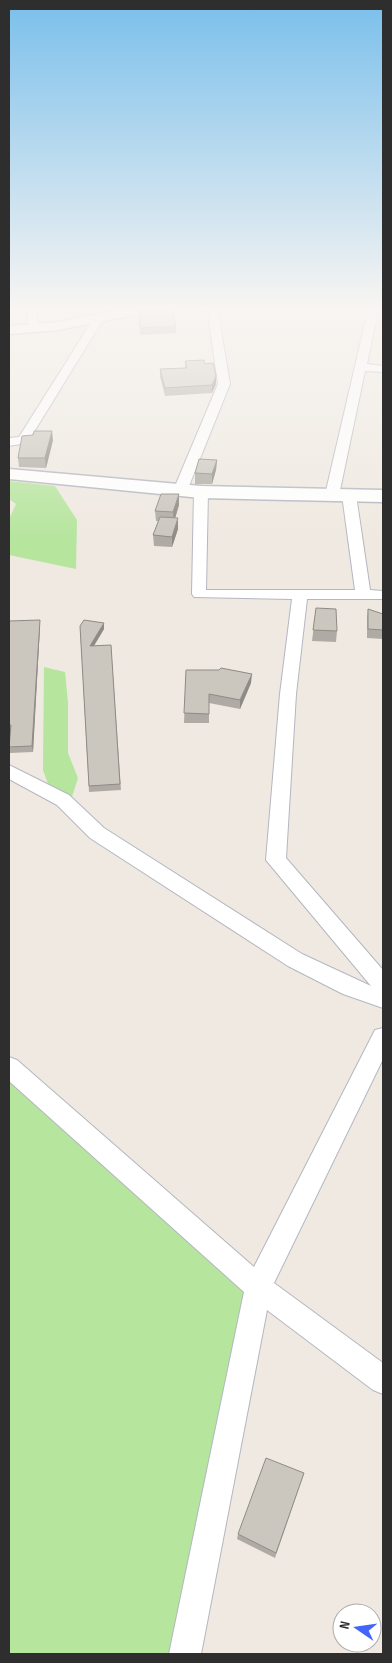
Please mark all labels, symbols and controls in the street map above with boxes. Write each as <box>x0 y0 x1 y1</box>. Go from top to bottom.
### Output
north arrow <box>332 1603 382 1653</box>
text: N <box>336 1620 354 1631</box>

